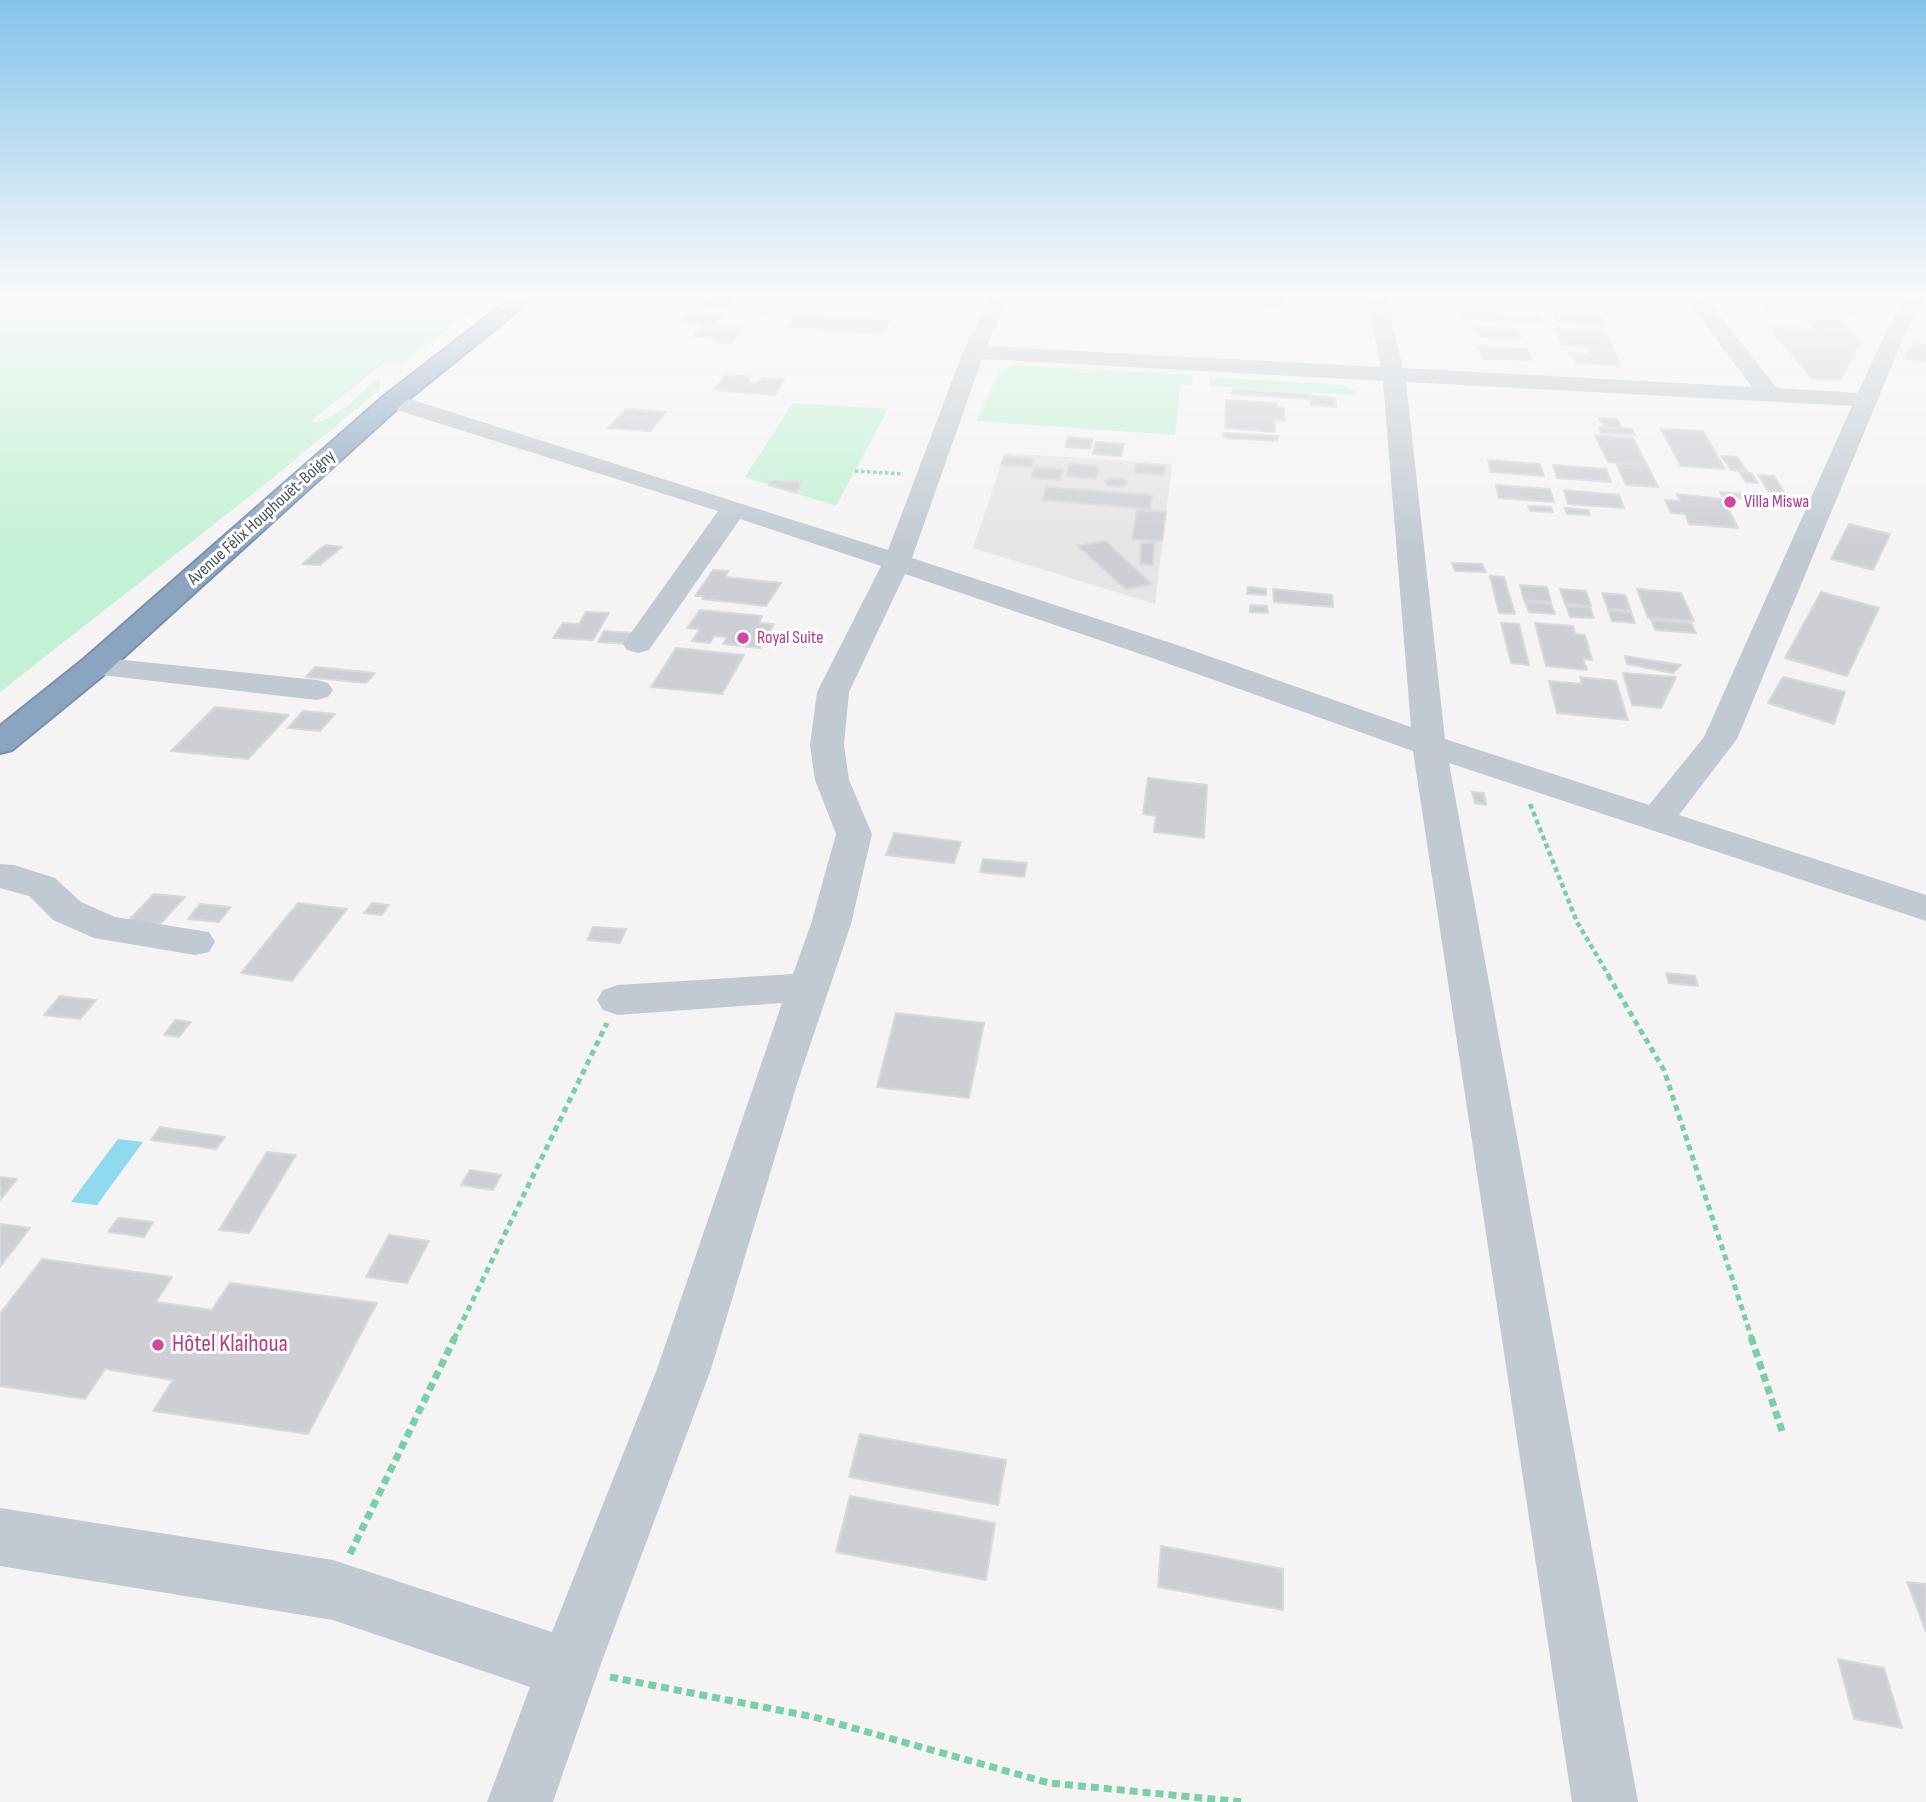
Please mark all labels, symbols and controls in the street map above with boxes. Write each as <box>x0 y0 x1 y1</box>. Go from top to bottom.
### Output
street label: Avenue Félix Houphouët-Boigny <box>184 446 340 590</box>
place label: Villa Miswa <box>1744 491 1809 513</box>
marker: Villa Miswa <box>1722 494 1738 510</box>
place label: Royal Suite <box>757 627 823 649</box>
marker: Royal Suite <box>735 630 751 646</box>
place label: Hôtel Klaihoua <box>172 1331 288 1359</box>
marker: Hôtel Klaihoua <box>150 1337 166 1353</box>

